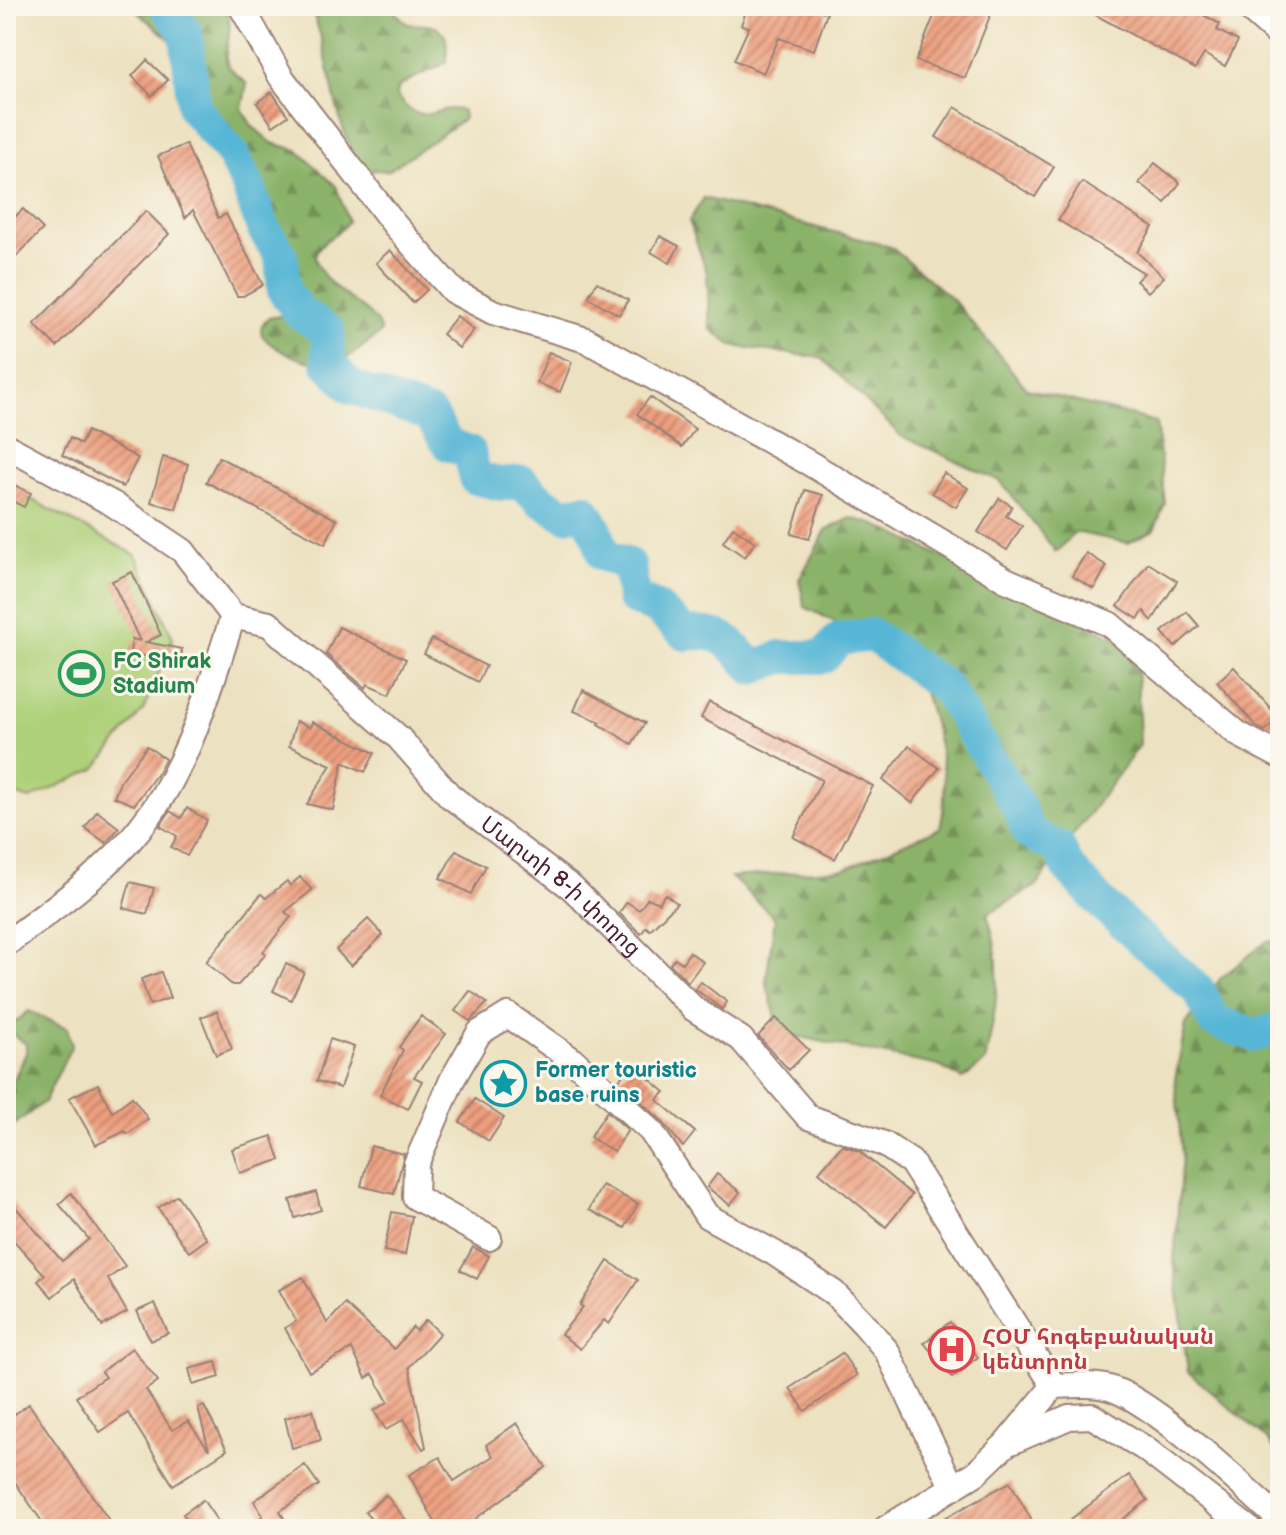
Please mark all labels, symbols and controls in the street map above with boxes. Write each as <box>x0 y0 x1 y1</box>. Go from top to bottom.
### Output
place label: FC Shirak Stadium <box>113 648 211 700</box>
sports icon: FC Shirak Stadium <box>58 650 106 698</box>
street label: Մարտի 8-ի փողոց <box>475 810 646 962</box>
place label: Former touristic base ruins <box>535 1057 697 1109</box>
place icon: Former touristic base ruins <box>480 1059 528 1107</box>
place label: ՀՕՄ հոգեբանական կենտրոն <box>982 1324 1214 1376</box>
hospital icon: ՀՕՄ հոգեբանական կենտրոն <box>927 1326 975 1374</box>

